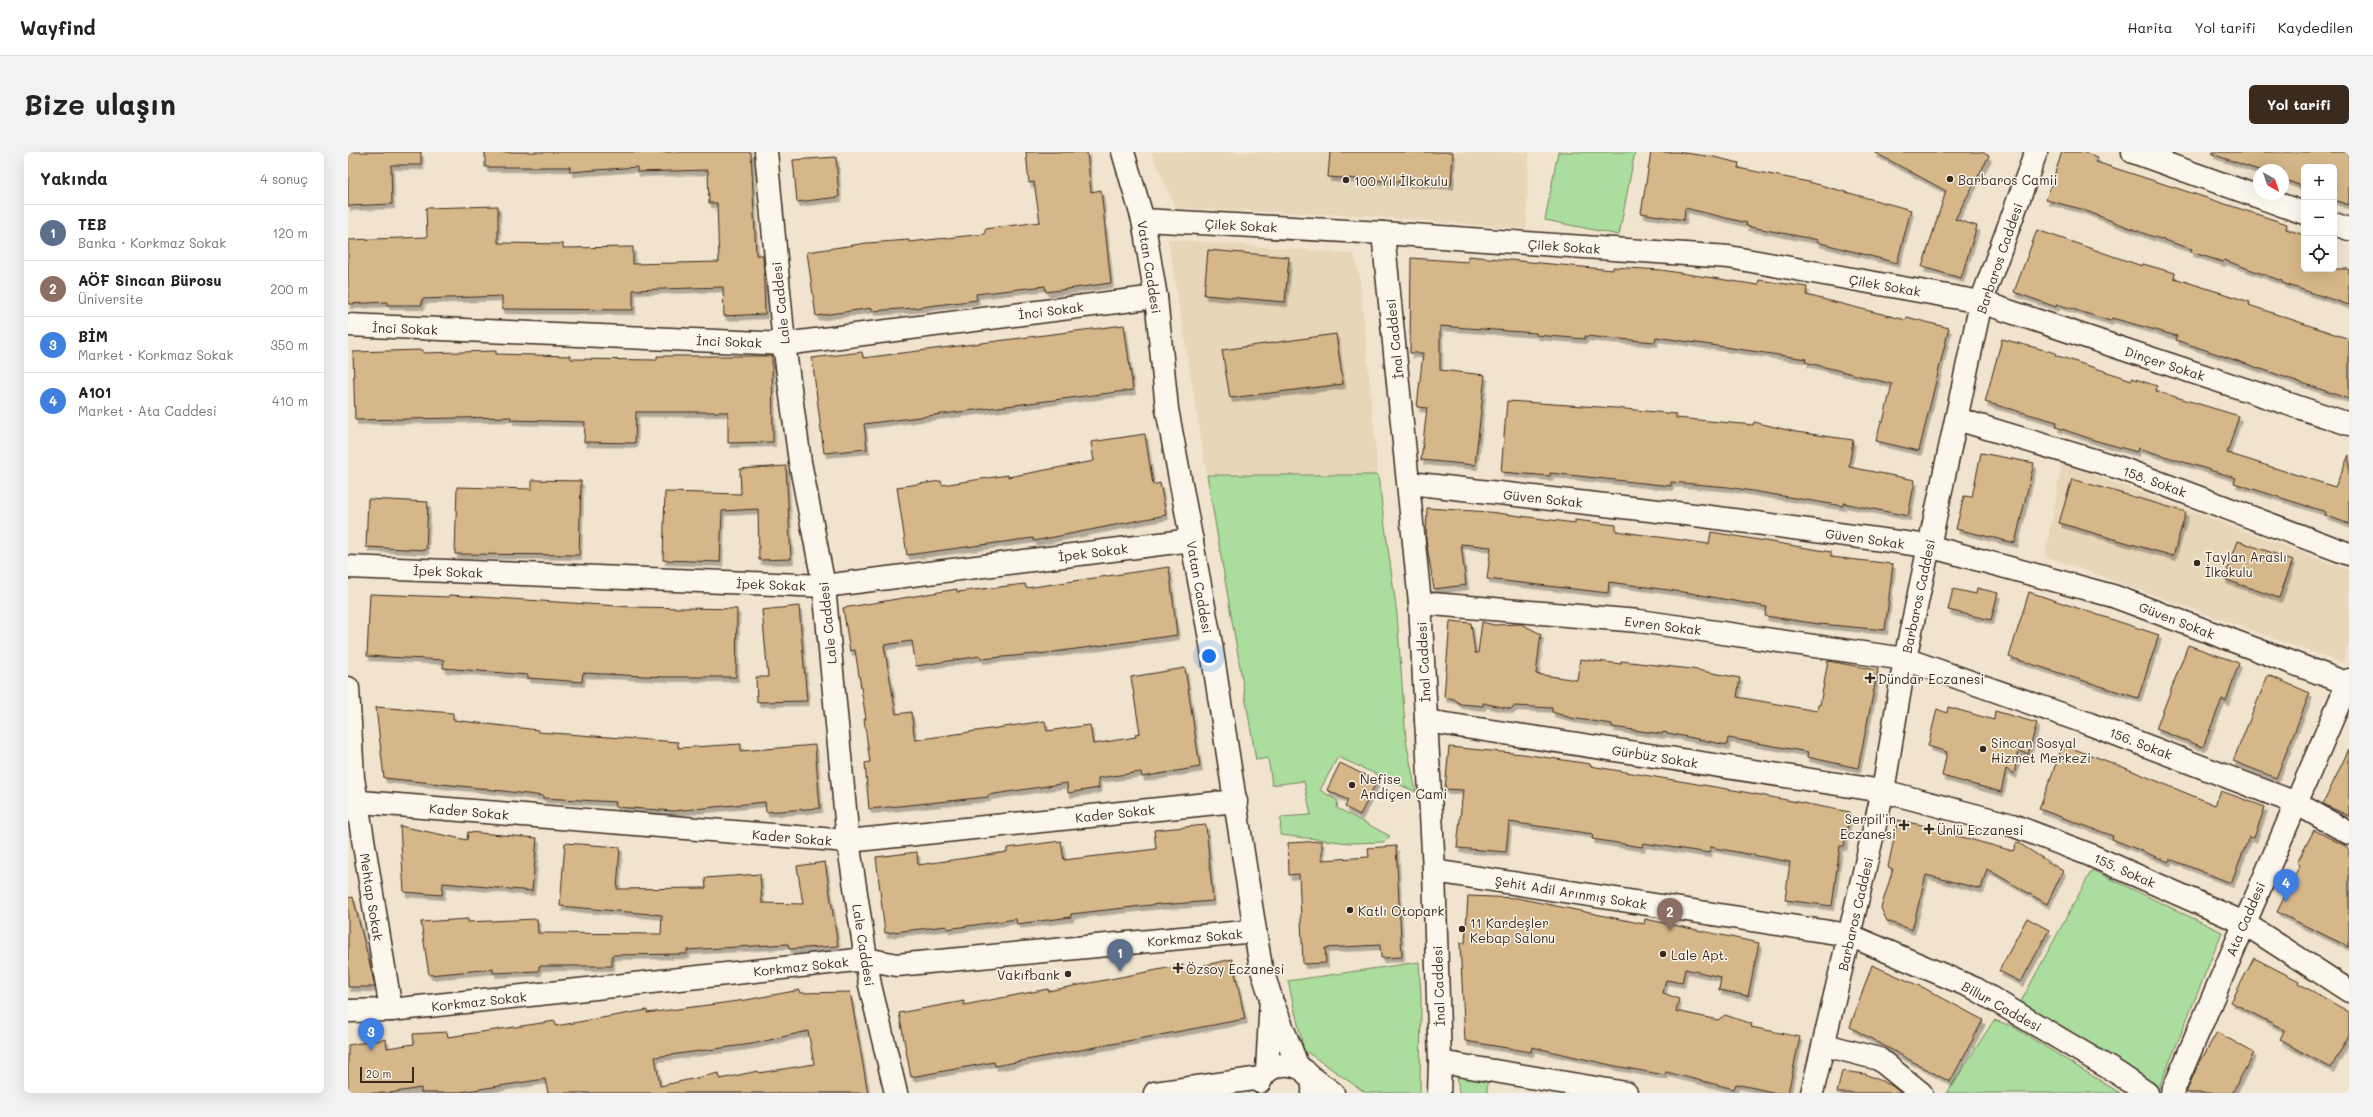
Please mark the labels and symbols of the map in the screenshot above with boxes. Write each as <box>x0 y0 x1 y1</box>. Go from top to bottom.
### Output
north arrow <box>2253 164 2289 200</box>
place label: Barbaros Camii <box>1958 171 2058 188</box>
place label: 100 Yıl İlkokulu <box>1354 172 1448 189</box>
marker: Barbaros Camii <box>1945 174 1955 184</box>
marker: 100 Yıl İlkokulu <box>1341 175 1351 185</box>
street label: Barbaros Caddesi <box>1972 200 2026 316</box>
street label: Çilek Sokak <box>1204 215 1278 235</box>
street label: Vatan Caddesi <box>1134 219 1166 315</box>
street label: Çilek Sokak <box>1527 235 1601 257</box>
street label: Lale Caddesi <box>767 261 793 345</box>
street label: Çilek Sokak <box>1848 270 1922 300</box>
street label: İnci Sokak <box>1017 298 1085 322</box>
street label: İnal Caddesi <box>1381 298 1407 380</box>
street label: İnci Sokak <box>372 318 438 338</box>
street label: İnci Sokak <box>696 331 762 351</box>
street label: Dinçer Sokak <box>2123 342 2207 384</box>
street label: 158. Sokak <box>2121 462 2189 500</box>
street label: Güven Sokak <box>1502 485 1584 511</box>
street label: Güven Sokak <box>1824 524 1906 552</box>
street label: Barbaros Caddesi <box>1898 537 1938 654</box>
street label: İpek Sokak <box>1057 539 1129 565</box>
street label: Vatan Caddesi <box>1183 539 1217 635</box>
place label: Taylan Araslı İlkokulu <box>2205 548 2287 580</box>
marker: Taylan Araslı İlkokulu <box>2192 558 2202 568</box>
street label: İpek Sokak <box>413 561 483 581</box>
street label: İpek Sokak <box>736 574 806 594</box>
street label: Lale Caddesi <box>814 581 840 665</box>
street label: Güven Sokak <box>2137 598 2217 642</box>
street label: Evren Sokak <box>1624 612 1702 638</box>
street label: İnal Caddesi <box>1412 621 1434 703</box>
your location <box>1199 646 1219 666</box>
place label: Dündar Eczanesi <box>1878 670 1984 687</box>
marker: Dündar Eczanesi <box>1865 673 1875 683</box>
street label: 156. Sokak <box>2107 723 2175 763</box>
place label: Sincan Sosyal Hizmet Merkezi <box>1991 734 2091 766</box>
street label: Gürbüz Sokak <box>1611 741 1699 771</box>
marker: Sincan Sosyal Hizmet Merkezi <box>1978 744 1988 754</box>
place label: Nefise Andiçen Cami <box>1360 770 1447 802</box>
marker: Nefise Andiçen Cami <box>1347 780 1357 790</box>
street label: Kader Sokak <box>428 799 510 823</box>
street label: Kader Sokak <box>1074 800 1156 826</box>
place label: Serpil'in Eczanesi <box>1840 810 1896 842</box>
marker: Serpil'in Eczanesi <box>1899 820 1909 830</box>
place label: Ünlü Eczanesi <box>1937 821 2023 838</box>
marker: Ünlü Eczanesi <box>1924 824 1934 834</box>
street label: Kader Sokak <box>751 825 833 849</box>
street label: 155. Sokak <box>2091 849 2159 891</box>
street label: Mehtap Sokak <box>357 852 387 942</box>
street label: Barbaros Caddesi <box>1834 856 1876 972</box>
pin: 4 <box>2273 869 2299 902</box>
street label: Şehit Adil Arınmış Sokak <box>1494 872 1648 912</box>
street label: Ata Caddesi <box>2222 879 2268 959</box>
pin: 2 <box>1657 898 1683 931</box>
place label: Katlı Otopark <box>1358 902 1445 919</box>
street label: Lale Caddesi <box>849 903 879 987</box>
marker: Katlı Otopark <box>1345 905 1355 915</box>
place label: 11 Kardeşler Kebap Salonu <box>1470 914 1555 946</box>
street label: Korkmaz Sokak <box>1147 924 1244 950</box>
marker: 11 Kardeşler Kebap Salonu <box>1457 924 1467 934</box>
pin: 1 <box>1107 939 1133 972</box>
street label: İnal Caddesi <box>1428 945 1448 1027</box>
place label: Lale Apt. <box>1671 946 1728 963</box>
marker: Lale Apt. <box>1658 949 1668 959</box>
street label: Korkmaz Sokak <box>752 953 850 979</box>
place label: Özsoy Eczanesi <box>1186 960 1284 977</box>
marker: Özsoy Eczanesi <box>1173 963 1183 973</box>
place label: Vakıfbank <box>997 966 1060 983</box>
marker: Vakıfbank <box>1063 969 1073 979</box>
street label: Billur Caddesi <box>1959 977 2045 1035</box>
street label: Korkmaz Sokak <box>430 988 528 1014</box>
pin: 3 <box>358 1018 384 1051</box>
scale bar <box>360 1065 414 1084</box>

